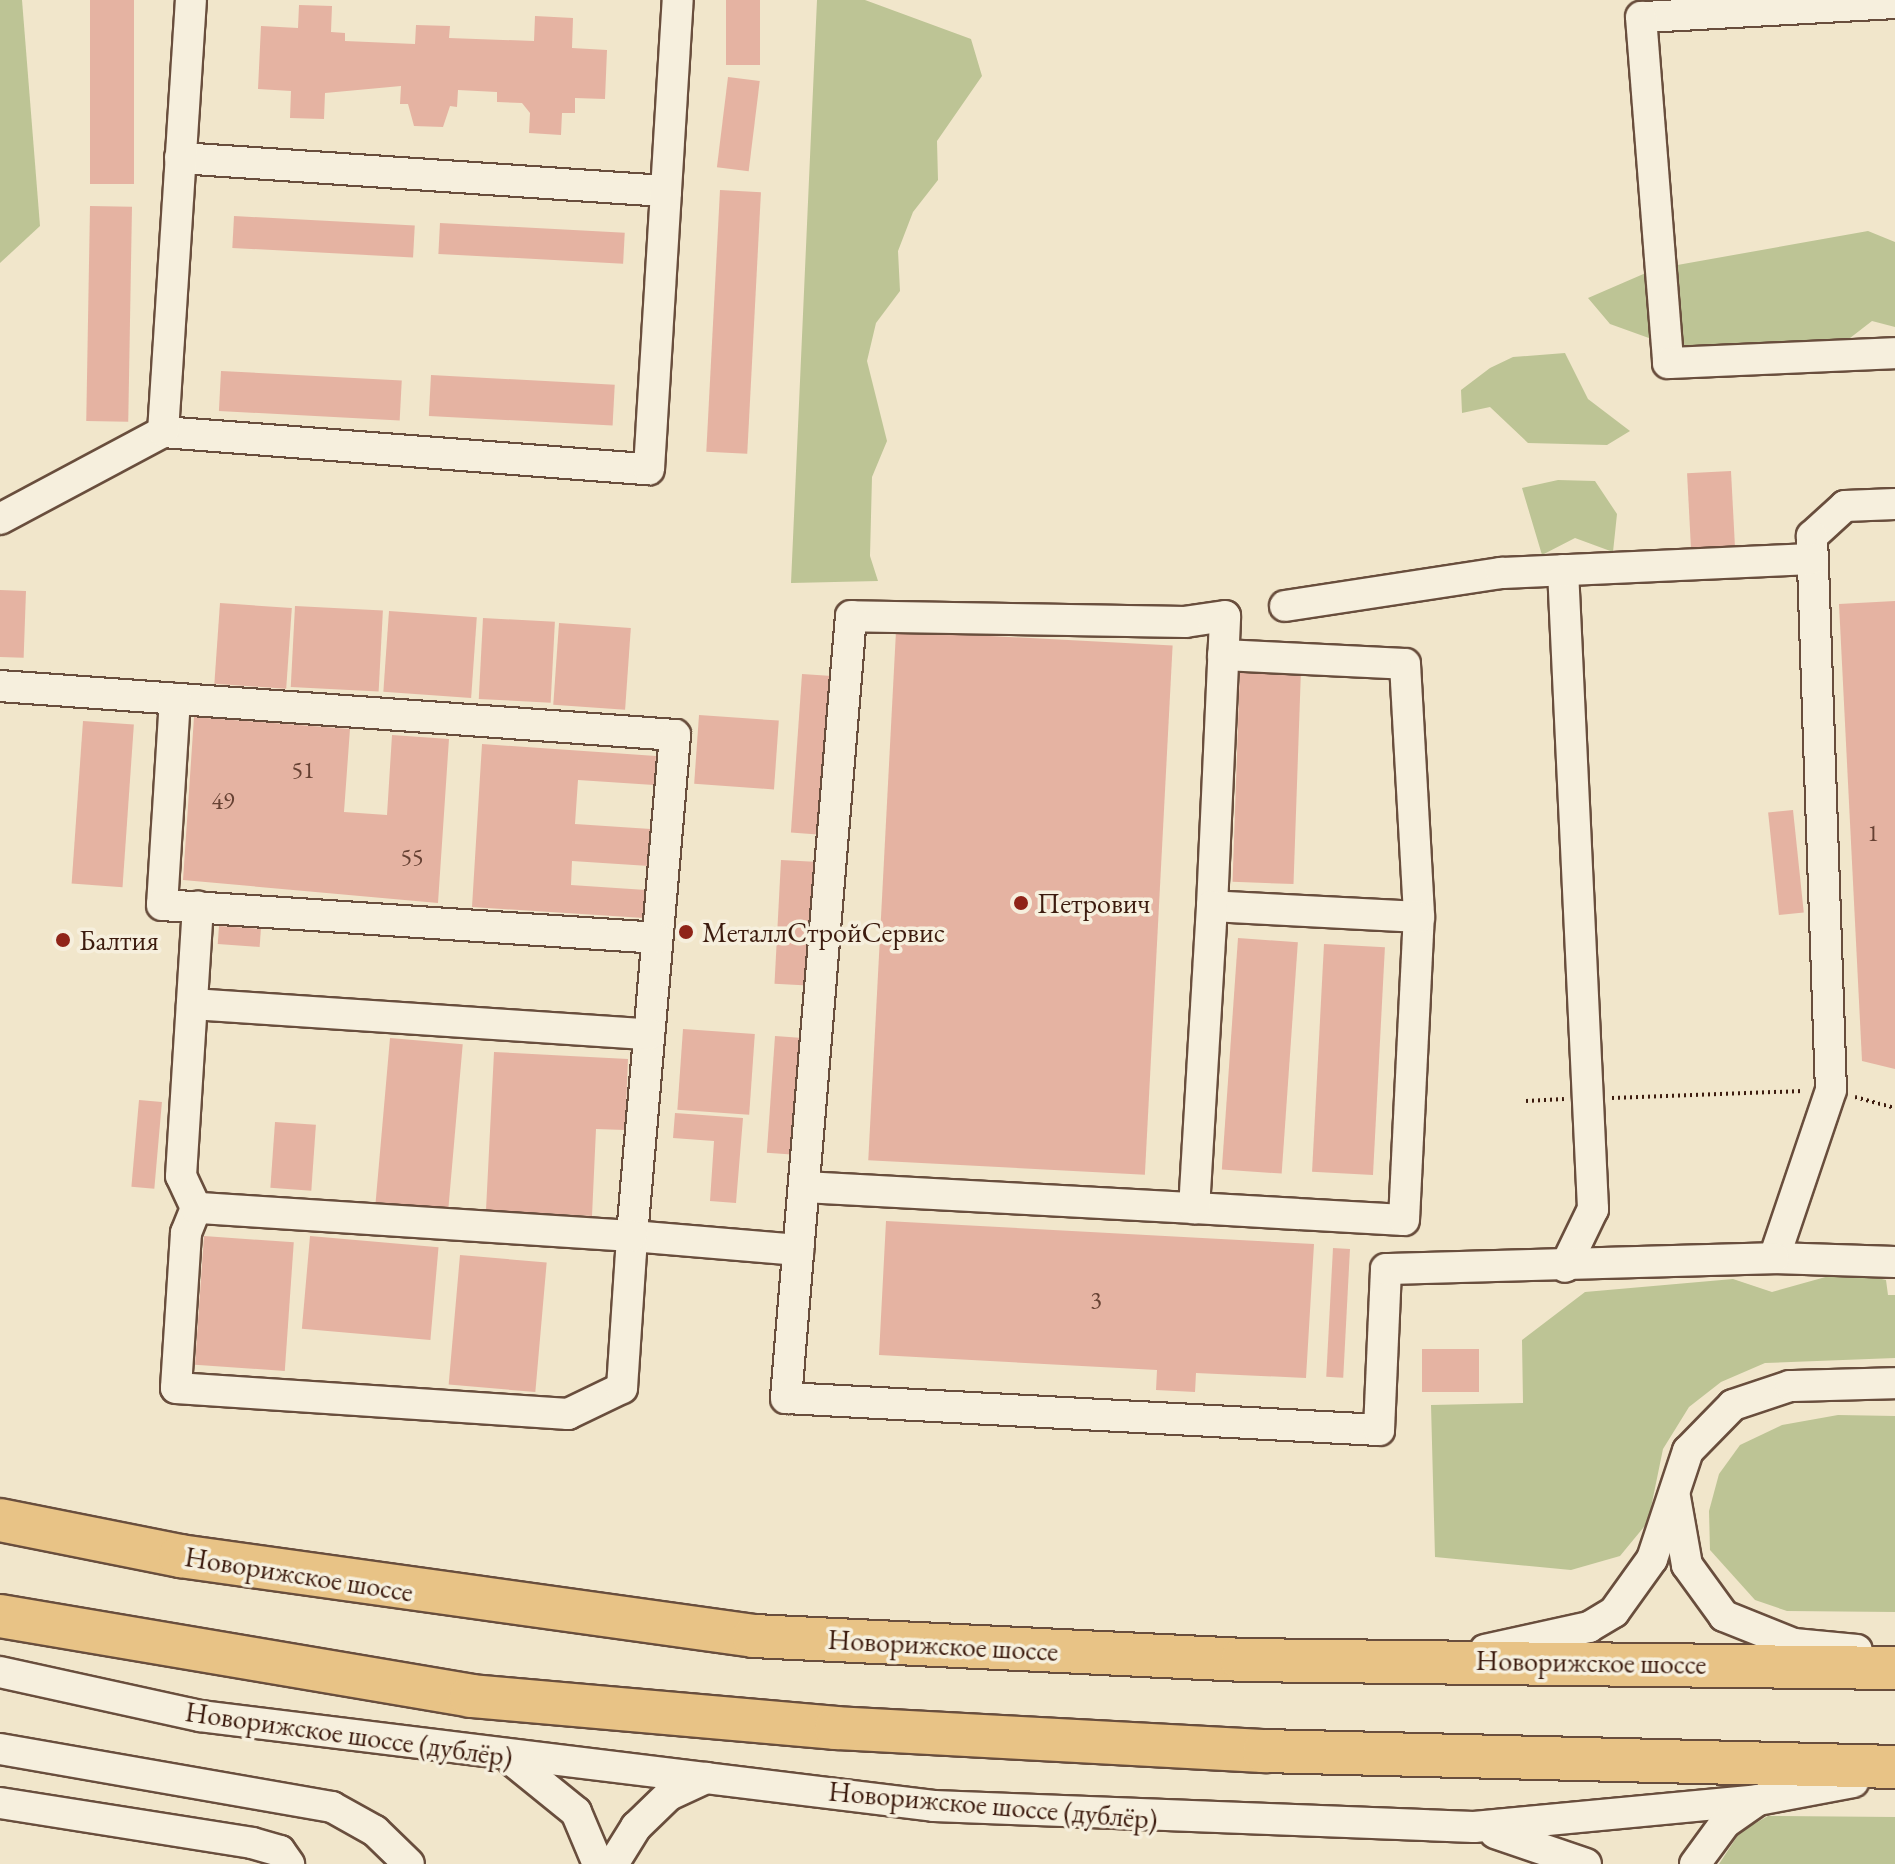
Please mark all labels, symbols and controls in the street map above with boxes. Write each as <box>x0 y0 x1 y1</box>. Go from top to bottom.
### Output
house number: 51 <box>291 756 315 784</box>
house number: 49 <box>211 787 235 815</box>
house number: 1 <box>1867 819 1879 847</box>
house number: 55 <box>400 843 424 871</box>
place label: Петрович <box>1037 886 1150 920</box>
marker: Петрович <box>1012 894 1030 912</box>
place label: МеталлСтройСервис <box>702 915 945 949</box>
place label: Балтия <box>79 923 159 957</box>
marker: МеталлСтройСервис <box>677 923 695 941</box>
marker: Балтия <box>54 931 72 949</box>
house number: 3 <box>1090 1286 1102 1314</box>
street label: Новорижское шоссе <box>182 1539 416 1609</box>
street label: Новорижское шоссе <box>827 1622 1059 1668</box>
street label: Новорижское шоссе <box>1475 1643 1707 1681</box>
street label: Новорижское шоссе (дублёр) <box>183 1694 515 1774</box>
street label: Новорижское шоссе (дублёр) <box>827 1774 1159 1836</box>

